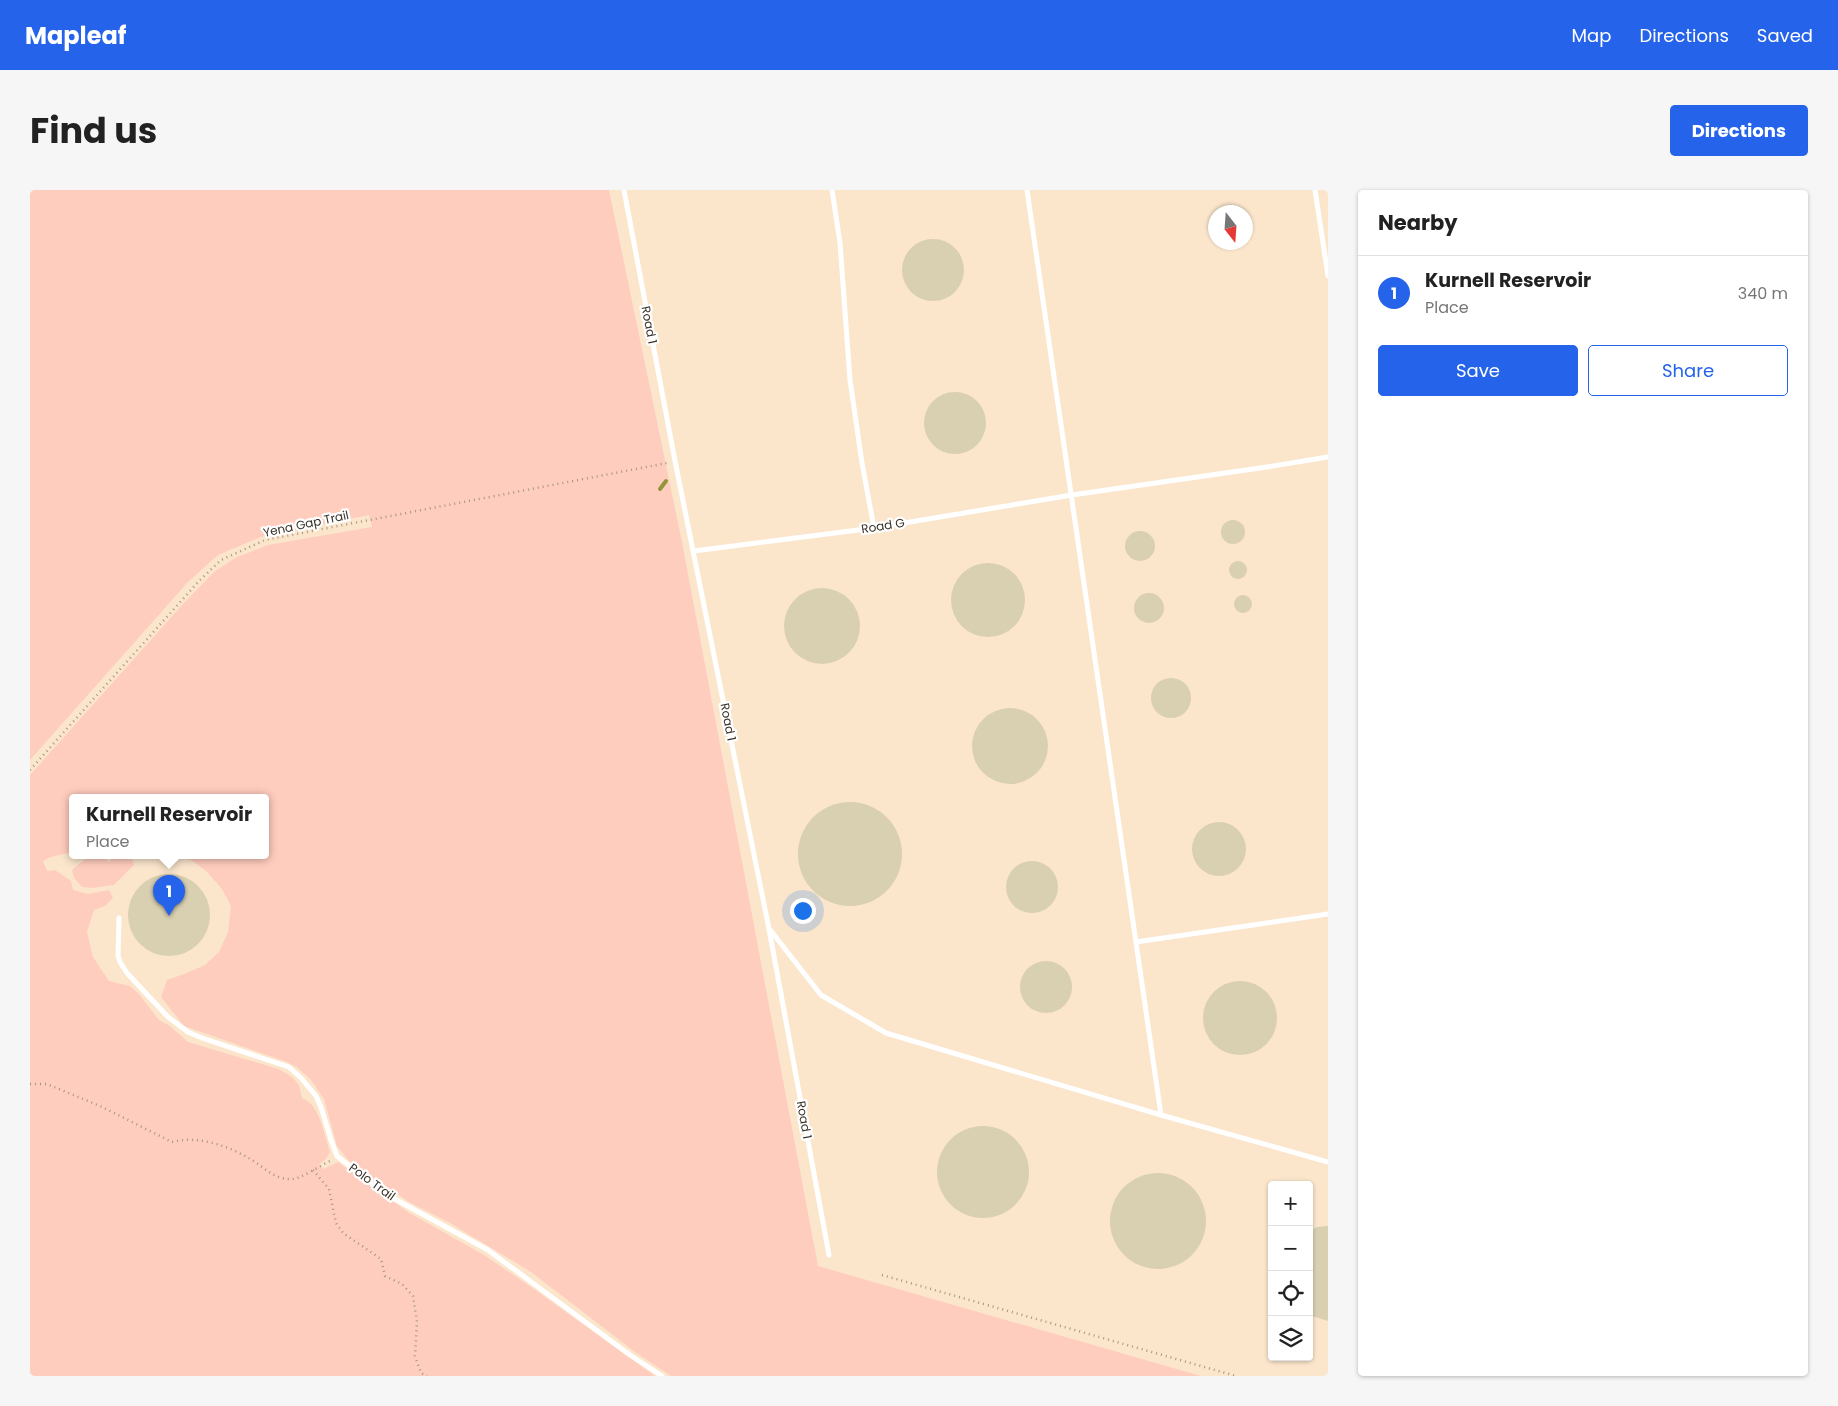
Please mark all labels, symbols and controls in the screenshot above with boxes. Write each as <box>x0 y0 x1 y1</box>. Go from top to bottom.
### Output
text: Mapleaf <box>25 19 126 52</box>
text: Map <box>1572 23 1611 48</box>
text: Directions <box>1639 23 1729 48</box>
text: Saved <box>1757 23 1813 48</box>
button: Directions <box>1670 105 1808 156</box>
text: Find us <box>30 106 157 155</box>
north arrow <box>1208 205 1253 250</box>
text: Nearby <box>1378 208 1458 237</box>
text: Kurnell Reservoir <box>1425 267 1591 294</box>
text: 1 <box>1391 282 1397 305</box>
text: 340 m <box>1738 282 1788 305</box>
text: Place <box>1425 296 1469 319</box>
street label: Road 1 <box>637 305 661 345</box>
button: Save <box>1378 345 1578 396</box>
button: Share <box>1588 345 1788 396</box>
street label: Yena Gap Trail <box>261 506 350 541</box>
street label: Road G <box>860 514 906 537</box>
street label: Road 1 <box>716 702 740 742</box>
popup <box>69 794 269 859</box>
text: Kurnell Reservoir <box>86 801 252 828</box>
text: Place <box>86 830 130 853</box>
pin: 1 <box>153 875 185 916</box>
your location <box>790 898 816 924</box>
street label: Road 1 <box>793 1100 816 1140</box>
street label: Polo Trail <box>346 1159 399 1204</box>
map controls <box>1268 1181 1313 1361</box>
button: + <box>1268 1181 1313 1226</box>
button: − <box>1268 1226 1313 1271</box>
button: locate <box>1268 1271 1313 1316</box>
button: layers <box>1268 1316 1313 1361</box>

